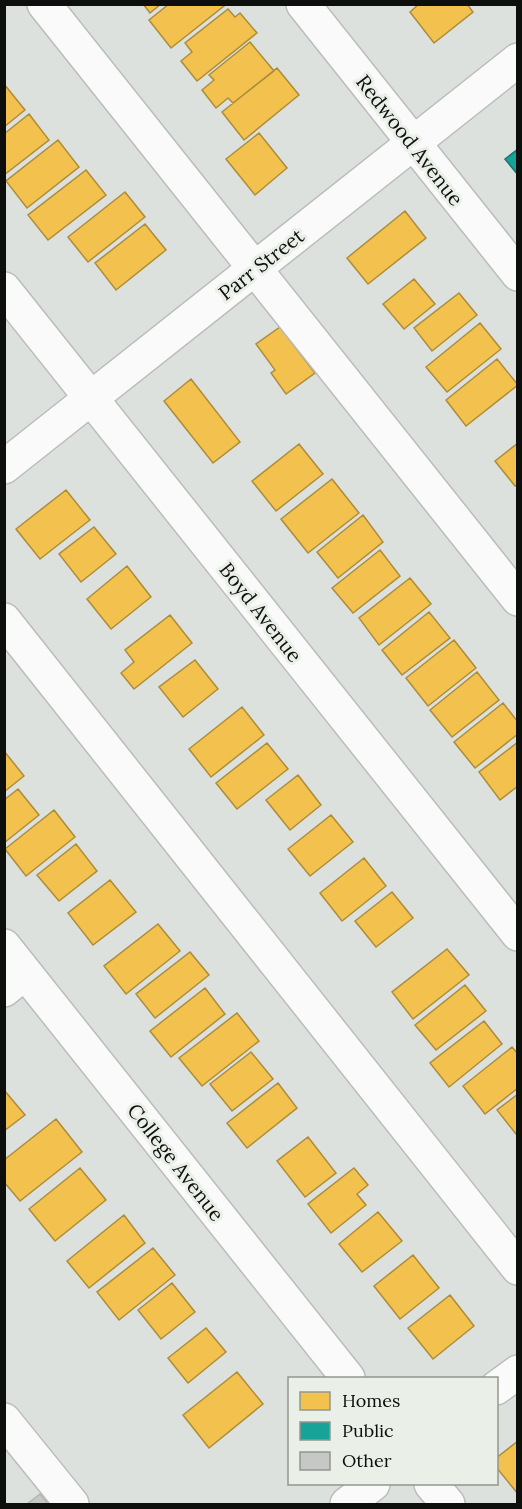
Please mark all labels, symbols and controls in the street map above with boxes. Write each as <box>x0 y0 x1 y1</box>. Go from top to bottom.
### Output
street label: Redwood Avenue <box>351 70 469 211</box>
street label: Parr Street <box>213 223 309 305</box>
street label: Boyd Avenue <box>214 557 308 667</box>
street label: College Avenue <box>122 1098 230 1226</box>
legend <box>288 1377 498 1485</box>
text: Homes <box>342 1389 400 1412</box>
text: Public <box>342 1419 394 1442</box>
text: Other <box>342 1449 392 1472</box>

